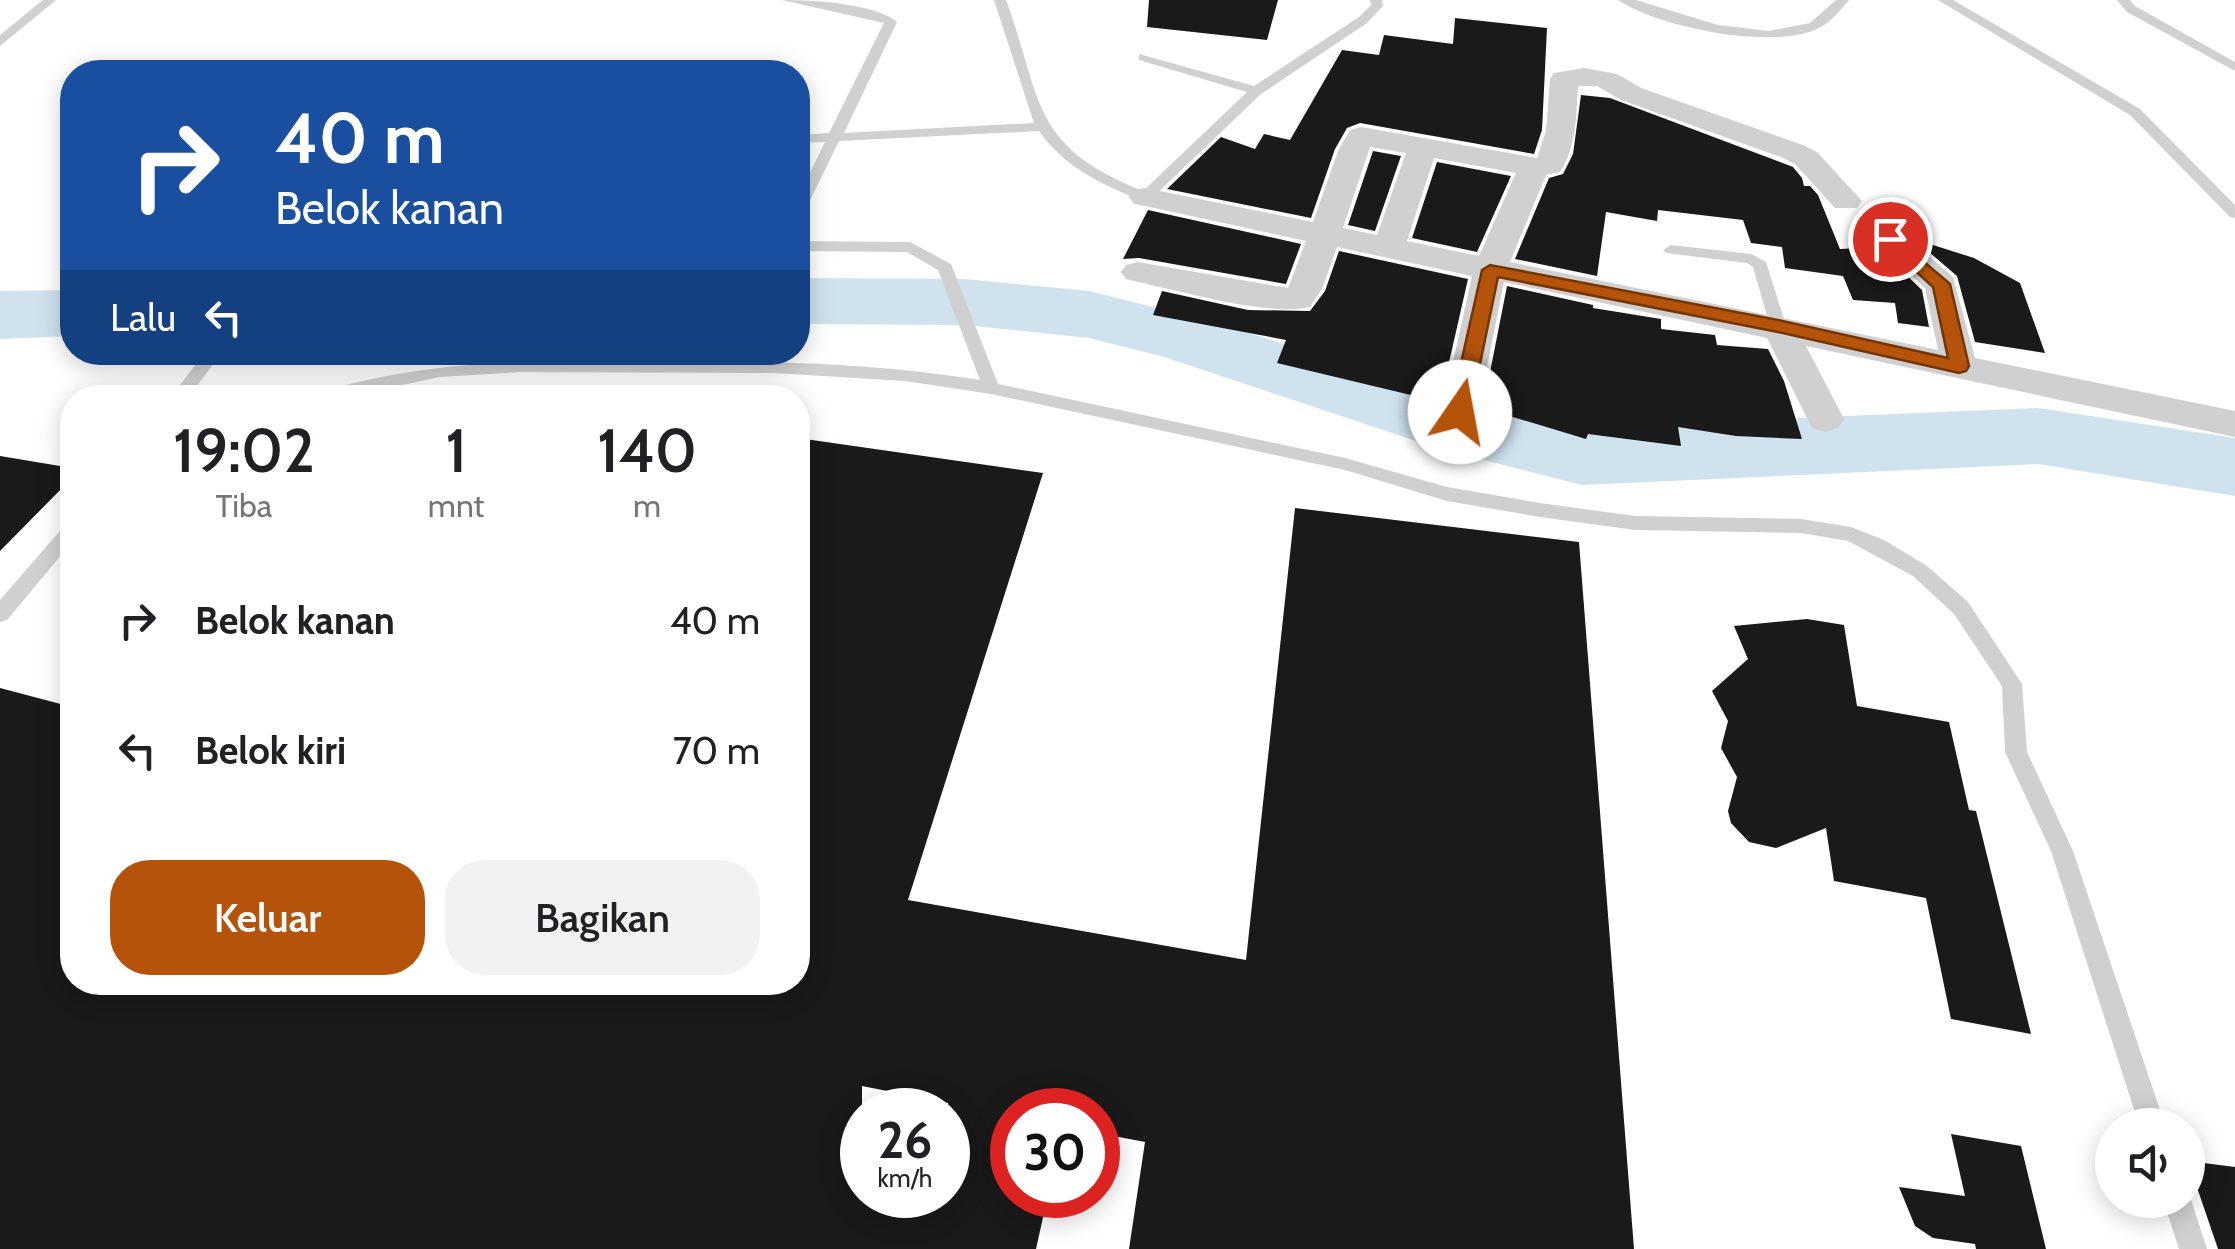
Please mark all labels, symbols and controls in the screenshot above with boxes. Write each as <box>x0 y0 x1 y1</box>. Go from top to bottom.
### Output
text: 40 m <box>275 95 444 181</box>
icon: right <box>110 100 240 230</box>
text: Belok kanan <box>275 181 504 235</box>
pin <box>1848 197 1933 282</box>
icon: arrive <box>1863 212 1918 267</box>
icon: left <box>196 290 251 345</box>
text: Lalu <box>110 294 176 341</box>
position arrow <box>1408 360 1512 464</box>
text: 19:02 <box>173 414 315 487</box>
text: 1 <box>445 414 467 487</box>
text: 140 <box>597 414 697 487</box>
text: Tiba <box>216 486 272 525</box>
text: mnt <box>428 486 484 525</box>
text: m <box>633 486 661 525</box>
icon: right <box>110 593 165 648</box>
text: Belok kanan <box>195 597 395 644</box>
text: 40 m <box>670 597 760 644</box>
icon: left <box>110 723 165 778</box>
text: Belok kiri <box>195 727 346 774</box>
text: 70 m <box>673 727 760 774</box>
button: Keluar <box>110 860 425 975</box>
button: Bagikan <box>445 860 760 975</box>
speed limit sign: 30 <box>990 1088 1120 1218</box>
map controls <box>2095 1108 2205 1218</box>
button: sound <box>2095 1108 2205 1218</box>
text: 26 <box>878 1110 932 1171</box>
text: km/h <box>878 1163 932 1193</box>

